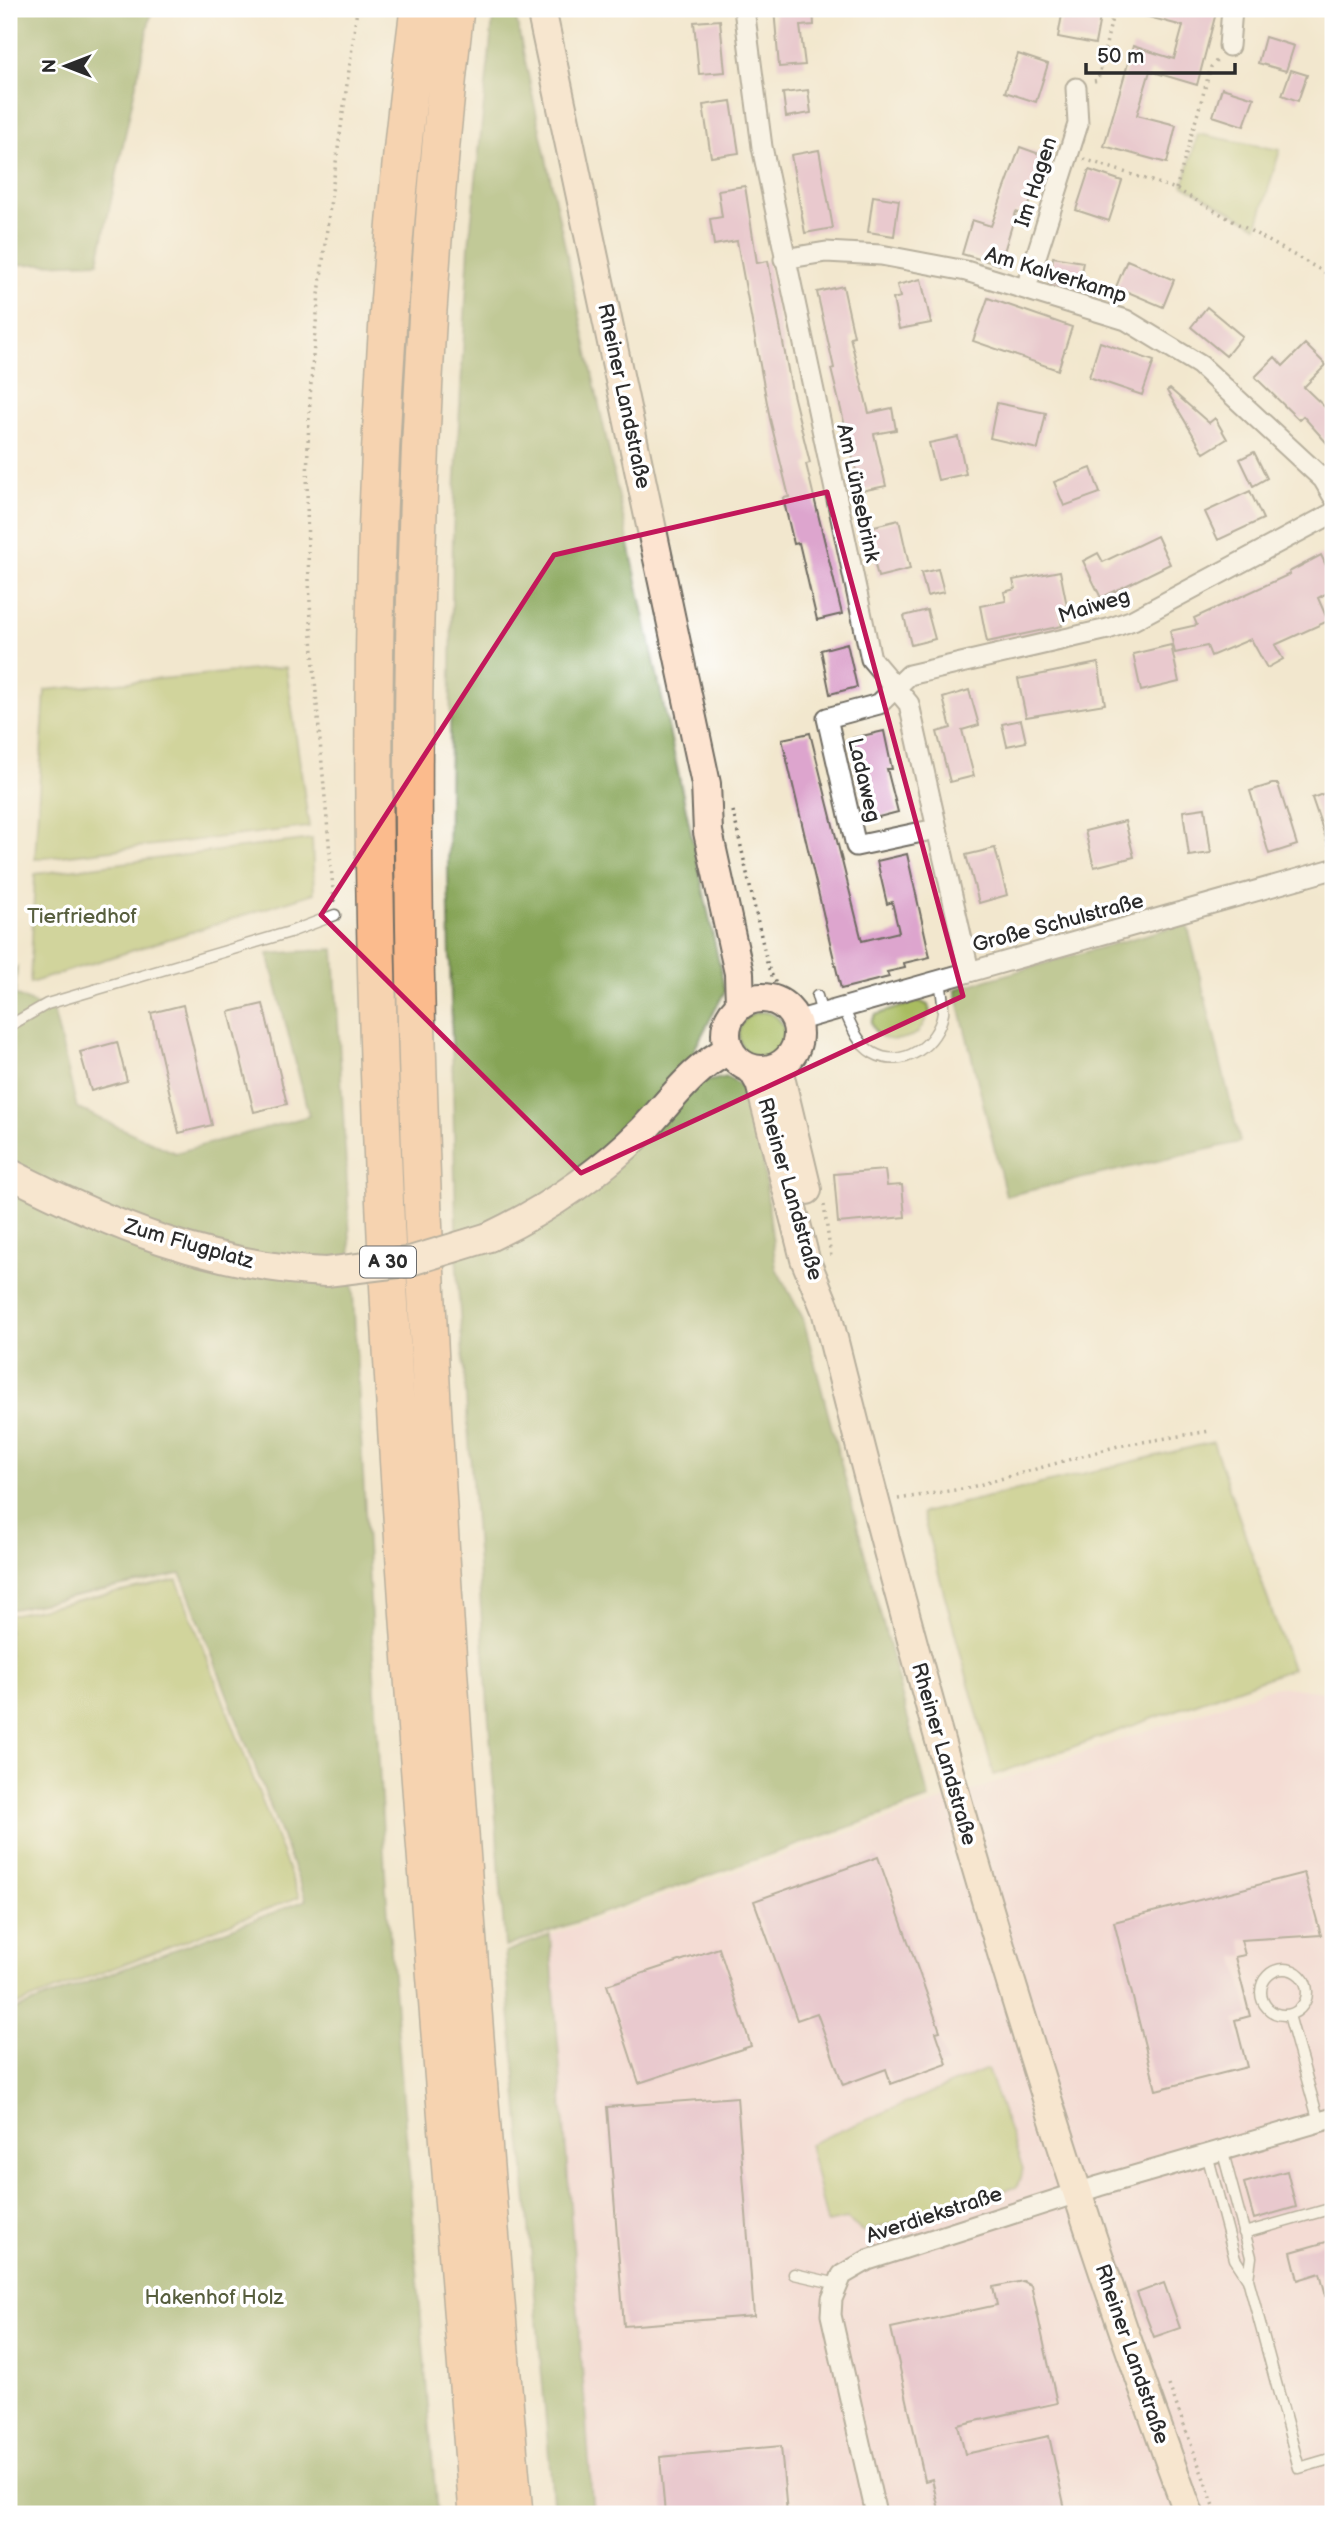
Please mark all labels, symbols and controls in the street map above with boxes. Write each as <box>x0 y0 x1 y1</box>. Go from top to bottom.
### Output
north arrow <box>32 32 102 102</box>
scale bar <box>1086 32 1235 76</box>
text: 50 m <box>1097 44 1144 69</box>
text: N <box>39 59 62 73</box>
street label: Im Hagen <box>1010 134 1062 230</box>
street label: Am Kalverkamp <box>982 242 1130 308</box>
street label: Rheiner Landstraße <box>592 301 656 491</box>
street label: Am Lünsebrink <box>831 421 885 565</box>
street label: Maiweg <box>1055 583 1133 629</box>
street label: Ladaweg <box>842 735 886 825</box>
street label: Große Schulstraße <box>970 888 1146 958</box>
park label: Tierfriedhof <box>27 904 138 929</box>
street label: Rheiner Landstraße <box>752 1095 828 1283</box>
street label: Zum Flugplatz <box>121 1213 257 1275</box>
road number: A 30 <box>360 1246 416 1278</box>
street label: Rheiner Landstraße <box>906 1660 982 1848</box>
street label: Averdiekstraße <box>863 2181 1005 2249</box>
street label: Rheiner Landstraße <box>1089 2261 1175 2447</box>
park label: Hakenhof Holz <box>144 2285 284 2310</box>

